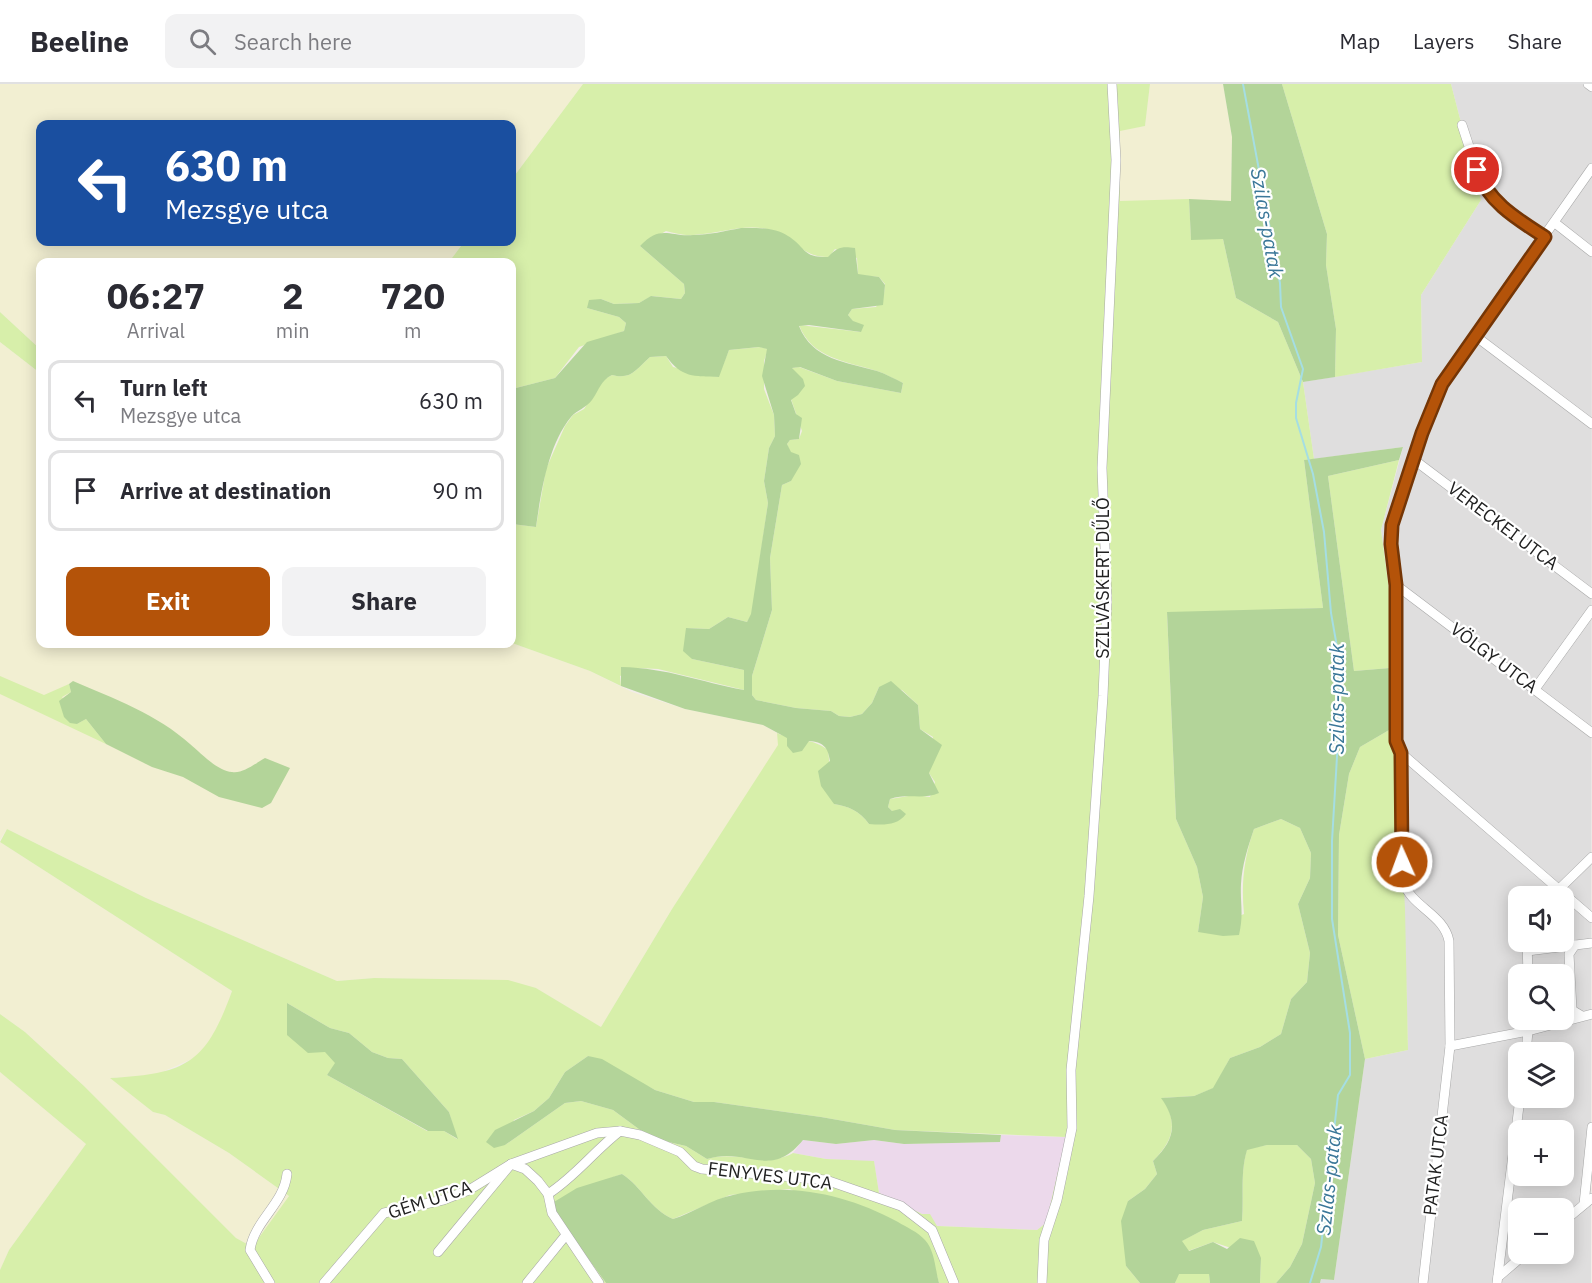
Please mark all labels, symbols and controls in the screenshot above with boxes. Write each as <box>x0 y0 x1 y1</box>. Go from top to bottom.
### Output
search box <box>165 14 585 68</box>
text: Beeline <box>30 23 129 60</box>
icon: search <box>186 25 219 58</box>
text: Search here <box>234 27 352 56</box>
text: Map <box>1340 27 1380 55</box>
text: Layers <box>1413 27 1475 55</box>
text: Share <box>1508 27 1562 55</box>
text: 630 m <box>165 138 288 193</box>
icon: left <box>66 144 144 222</box>
pin <box>1451 144 1502 195</box>
icon: arrive <box>1460 153 1493 186</box>
water label: Szilas-patak <box>1245 166 1291 281</box>
text: Mezsgye utca <box>165 191 329 226</box>
text: 06:27 <box>107 272 205 319</box>
text: 2 <box>282 272 304 319</box>
text: 720 <box>380 272 445 319</box>
text: Arrival <box>127 317 185 344</box>
text: min <box>276 317 310 344</box>
text: m <box>404 317 422 344</box>
text: Turn left <box>120 373 208 402</box>
icon: left <box>69 384 102 417</box>
text: 630 m <box>419 386 483 415</box>
text: Mezsgye utca <box>120 402 241 429</box>
icon: arrive <box>69 474 102 507</box>
text: Arrive at destination <box>120 476 331 505</box>
text: 90 m <box>432 476 483 505</box>
street label: VERECKEI UTCA <box>1443 476 1564 575</box>
street label: SZILVÁSKERT DŰLŐ <box>1091 497 1114 659</box>
button: Exit <box>66 567 270 636</box>
button: Share <box>282 567 486 636</box>
street label: VÖLGY UTCA <box>1446 617 1543 698</box>
water label: Szilas-patak <box>1323 643 1350 755</box>
position arrow <box>1370 830 1434 894</box>
map controls <box>1508 886 1574 1264</box>
button: sound <box>1508 886 1574 952</box>
button: search <box>1508 964 1574 1030</box>
button: layers <box>1508 1042 1574 1108</box>
street label: PATAK UTCA <box>1418 1113 1453 1217</box>
button: + <box>1508 1120 1574 1186</box>
water label: Szilas-patak <box>1309 1123 1348 1237</box>
street label: FENYVES UTCA <box>707 1156 834 1195</box>
street label: GÉM UTCA <box>385 1175 475 1224</box>
button: − <box>1508 1198 1574 1264</box>

